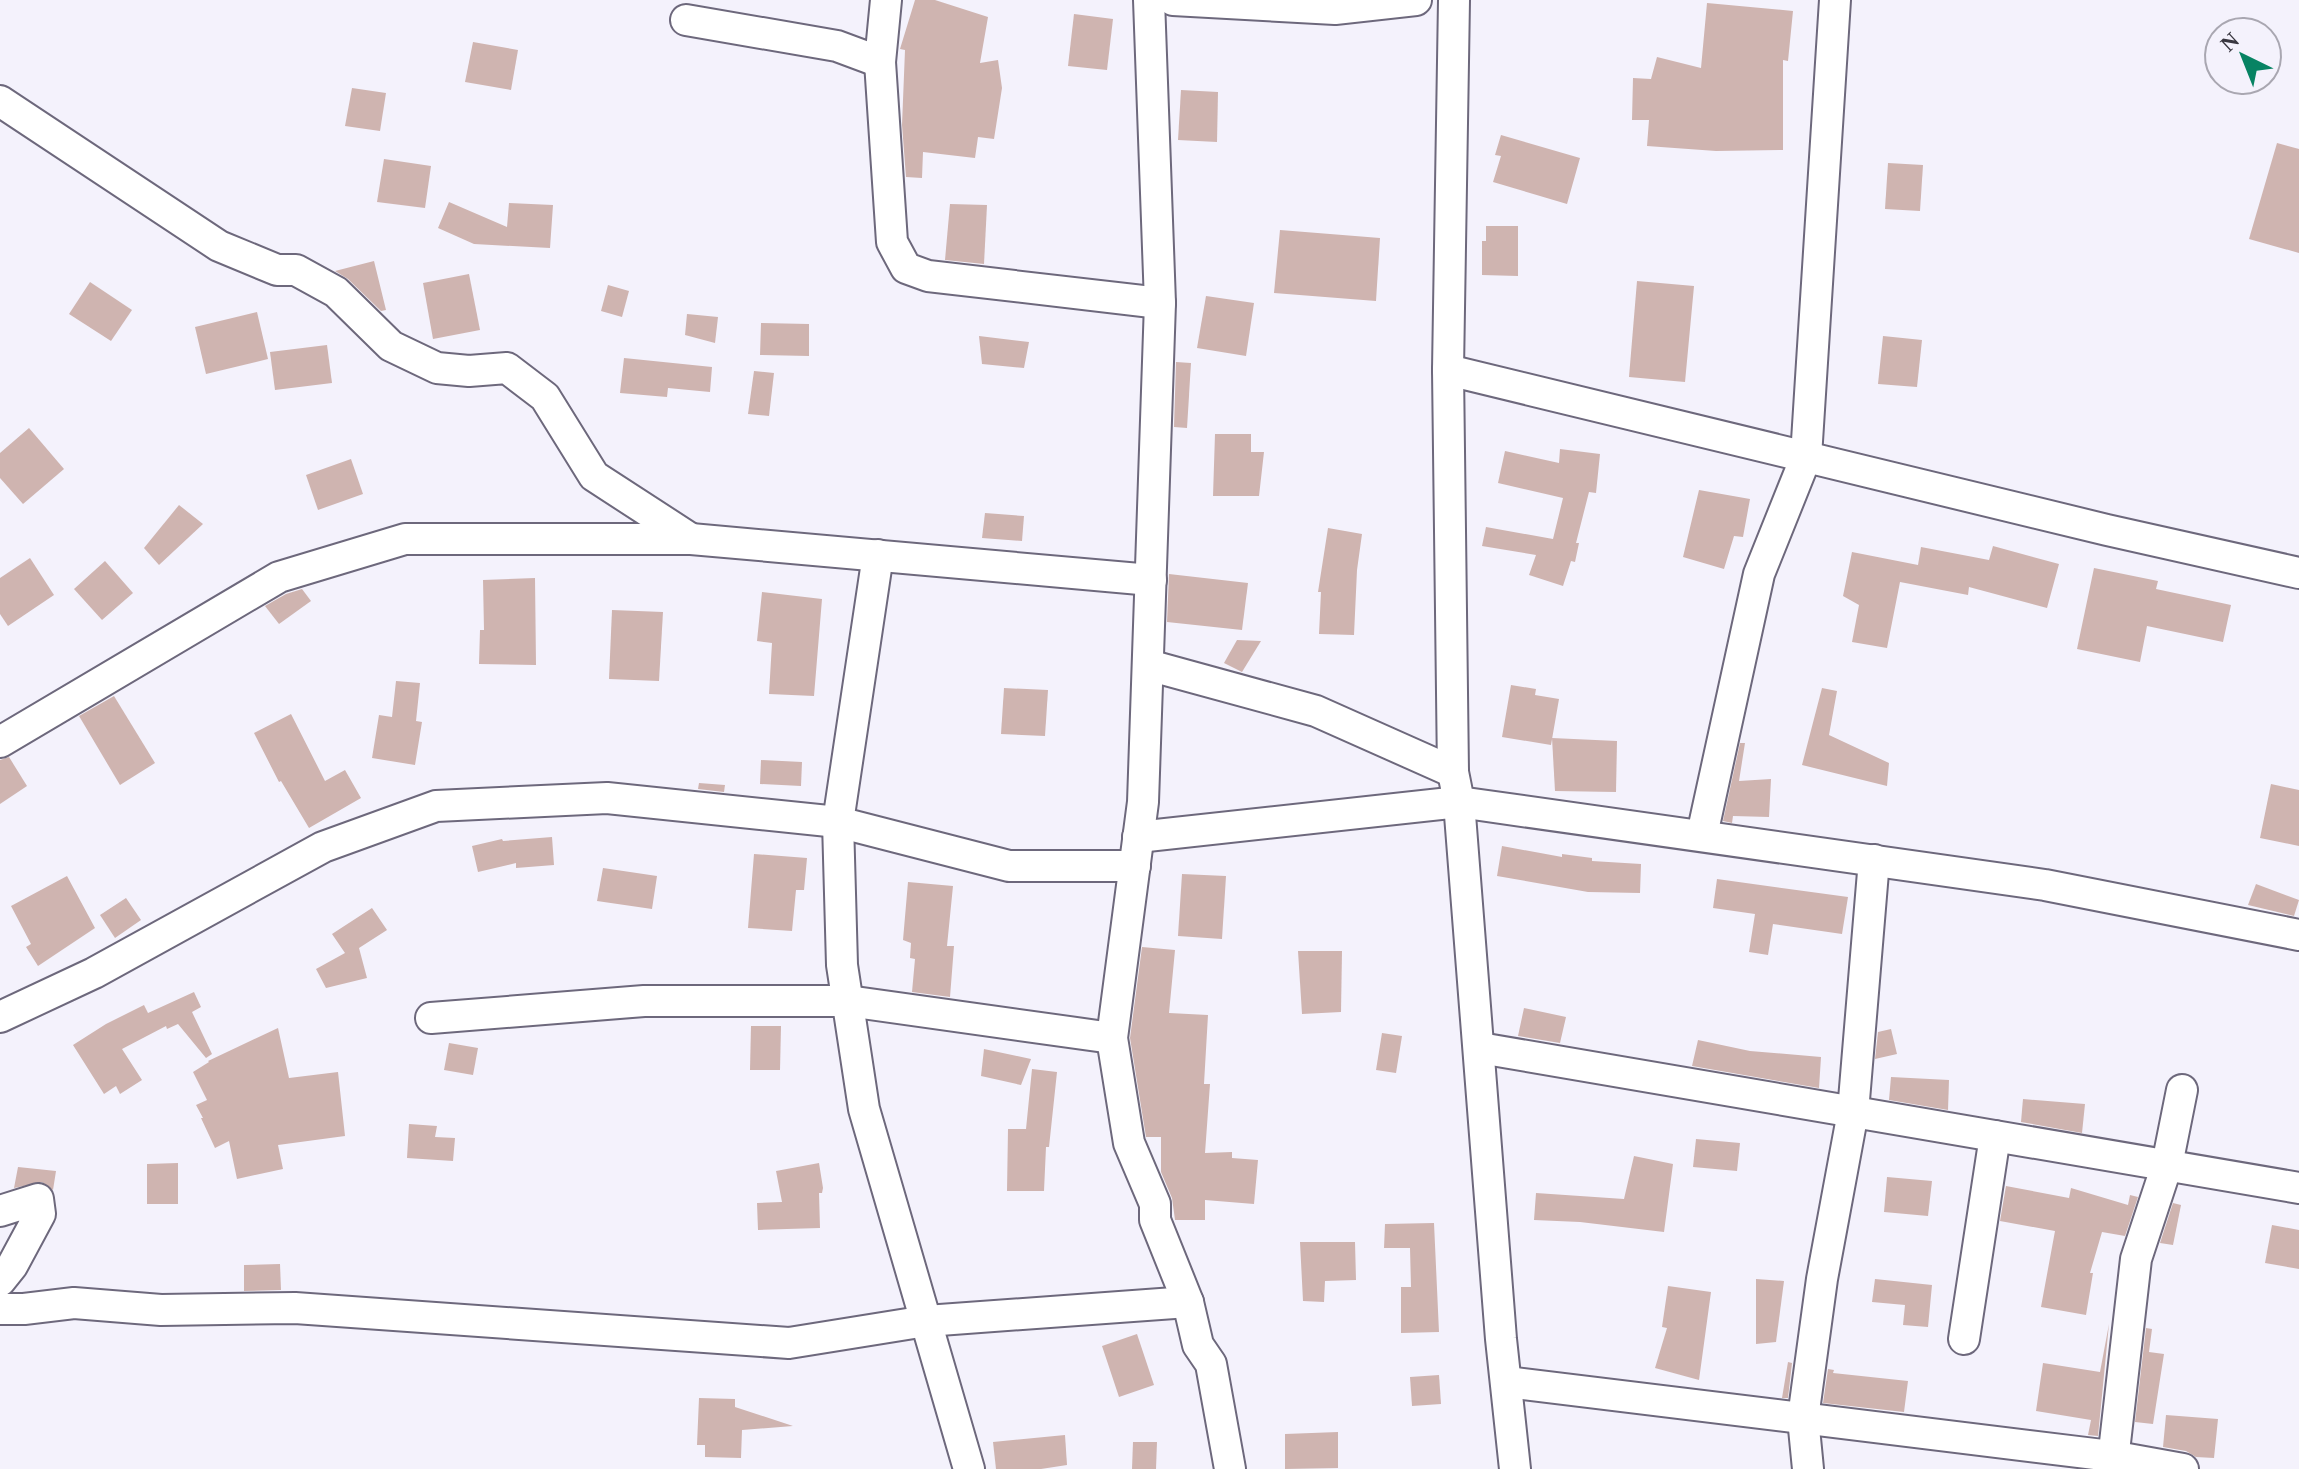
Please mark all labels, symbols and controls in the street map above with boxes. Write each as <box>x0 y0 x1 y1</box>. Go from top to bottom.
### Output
north arrow <box>2203 16 2283 96</box>
text: N <box>2215 27 2244 56</box>

